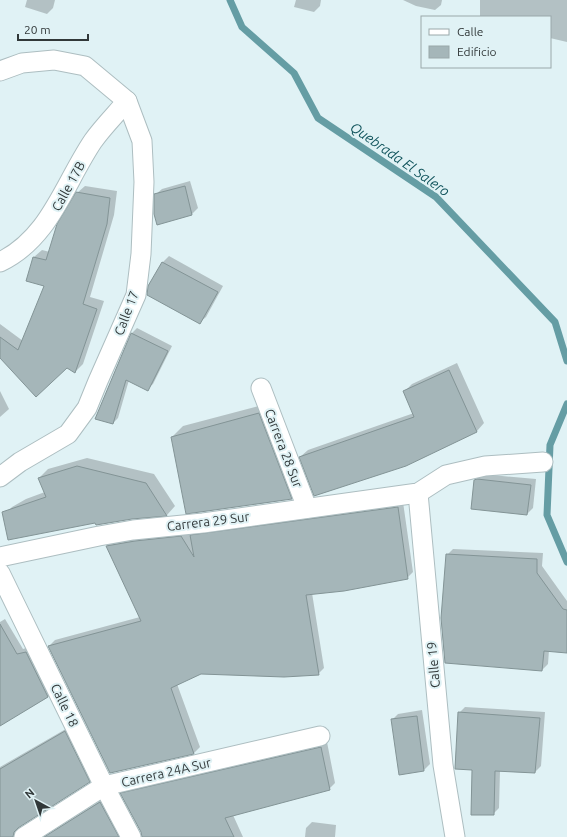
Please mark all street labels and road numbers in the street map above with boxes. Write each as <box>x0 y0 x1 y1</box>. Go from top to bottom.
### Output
street label: Calle 17B <box>49 159 87 213</box>
street label: Calle 17 <box>111 289 141 337</box>
street label: Carrera 28 Sur <box>263 407 305 489</box>
street label: Carrera 29 Sur <box>166 509 250 533</box>
street label: Calle 19 <box>424 641 442 689</box>
street label: Calle 18 <box>49 681 81 729</box>
street label: Carrera 24A Sur <box>120 755 212 789</box>

